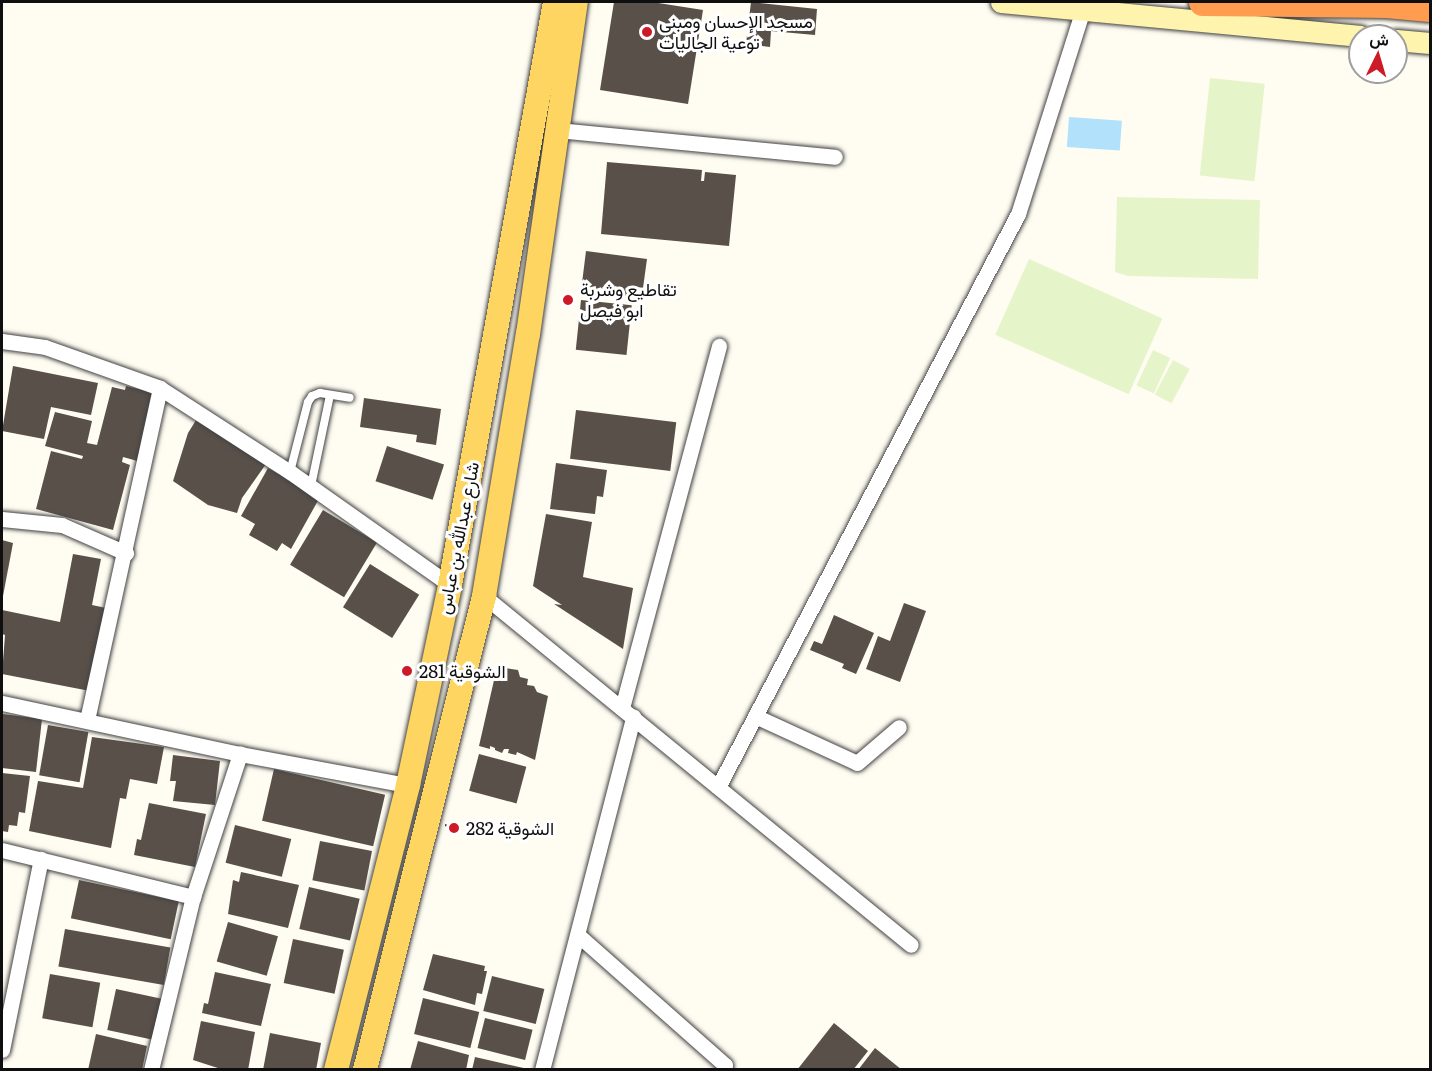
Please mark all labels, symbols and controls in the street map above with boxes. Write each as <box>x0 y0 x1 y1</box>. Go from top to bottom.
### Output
place label: مسجد الإحسان ومبنى توعية الجاليات <box>659 11 813 54</box>
north arrow <box>1348 24 1408 84</box>
marker: مسجد الإحسان ومبنى توعية الجاليات <box>640 25 654 39</box>
text: ش <box>1369 25 1390 51</box>
place label: تقاطيع وشربة ابو فيصل <box>580 279 677 322</box>
marker: تقاطيع وشربة ابو فيصل <box>561 293 575 307</box>
street label: شارع عبدالله بن عباس <box>433 460 483 616</box>
place label: الشوقية 281 <box>419 660 506 682</box>
marker: الشوقية 281 <box>400 664 414 678</box>
place label: الشوقية 282 <box>466 817 554 839</box>
marker: الشوقية 282 <box>447 821 461 835</box>

